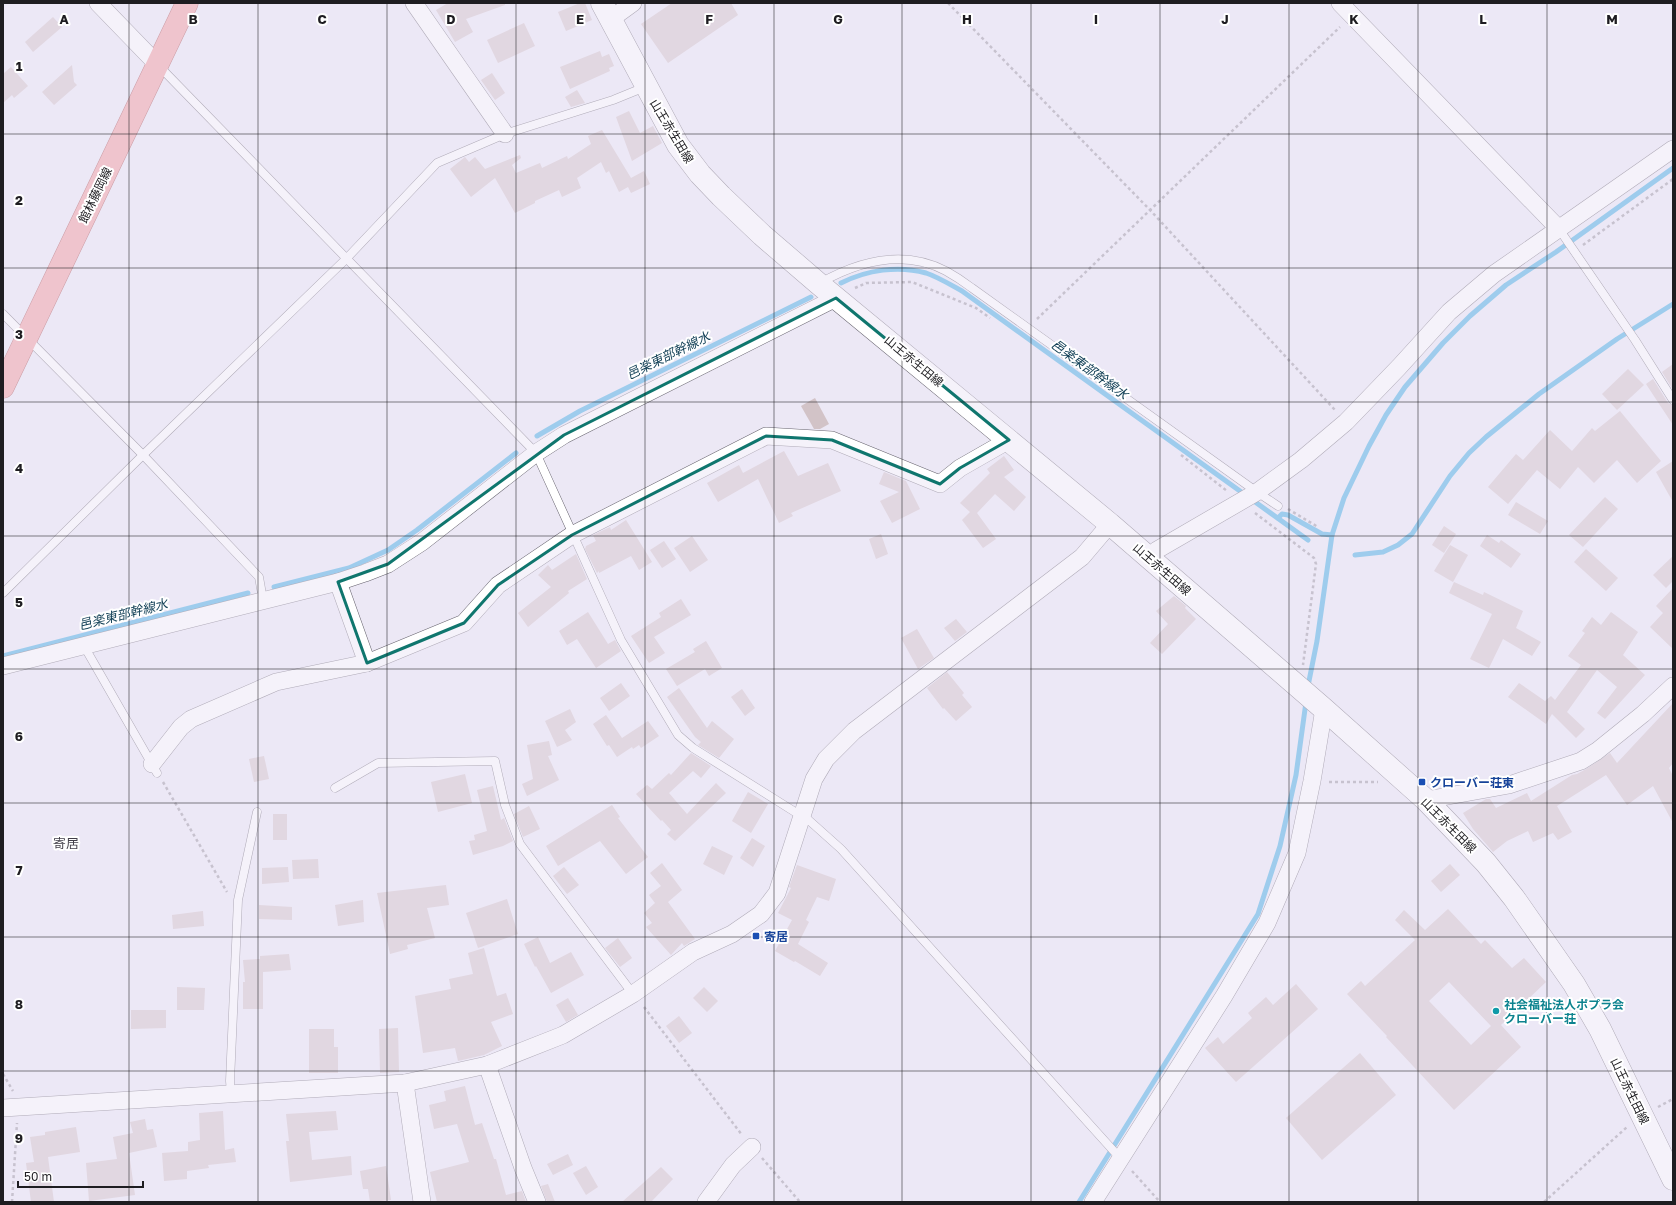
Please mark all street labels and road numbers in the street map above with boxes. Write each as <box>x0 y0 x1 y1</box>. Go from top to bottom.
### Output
street label: 山王赤生田線 <box>647 96 697 166</box>
street label: 館林藤岡線 <box>75 165 115 225</box>
street label: 山王赤生田線 <box>882 332 946 390</box>
street label: 山王赤生田線 <box>1130 540 1194 598</box>
street label: 山王赤生田線 <box>1418 794 1480 856</box>
street label: 山王赤生田線 <box>1607 1055 1653 1127</box>

